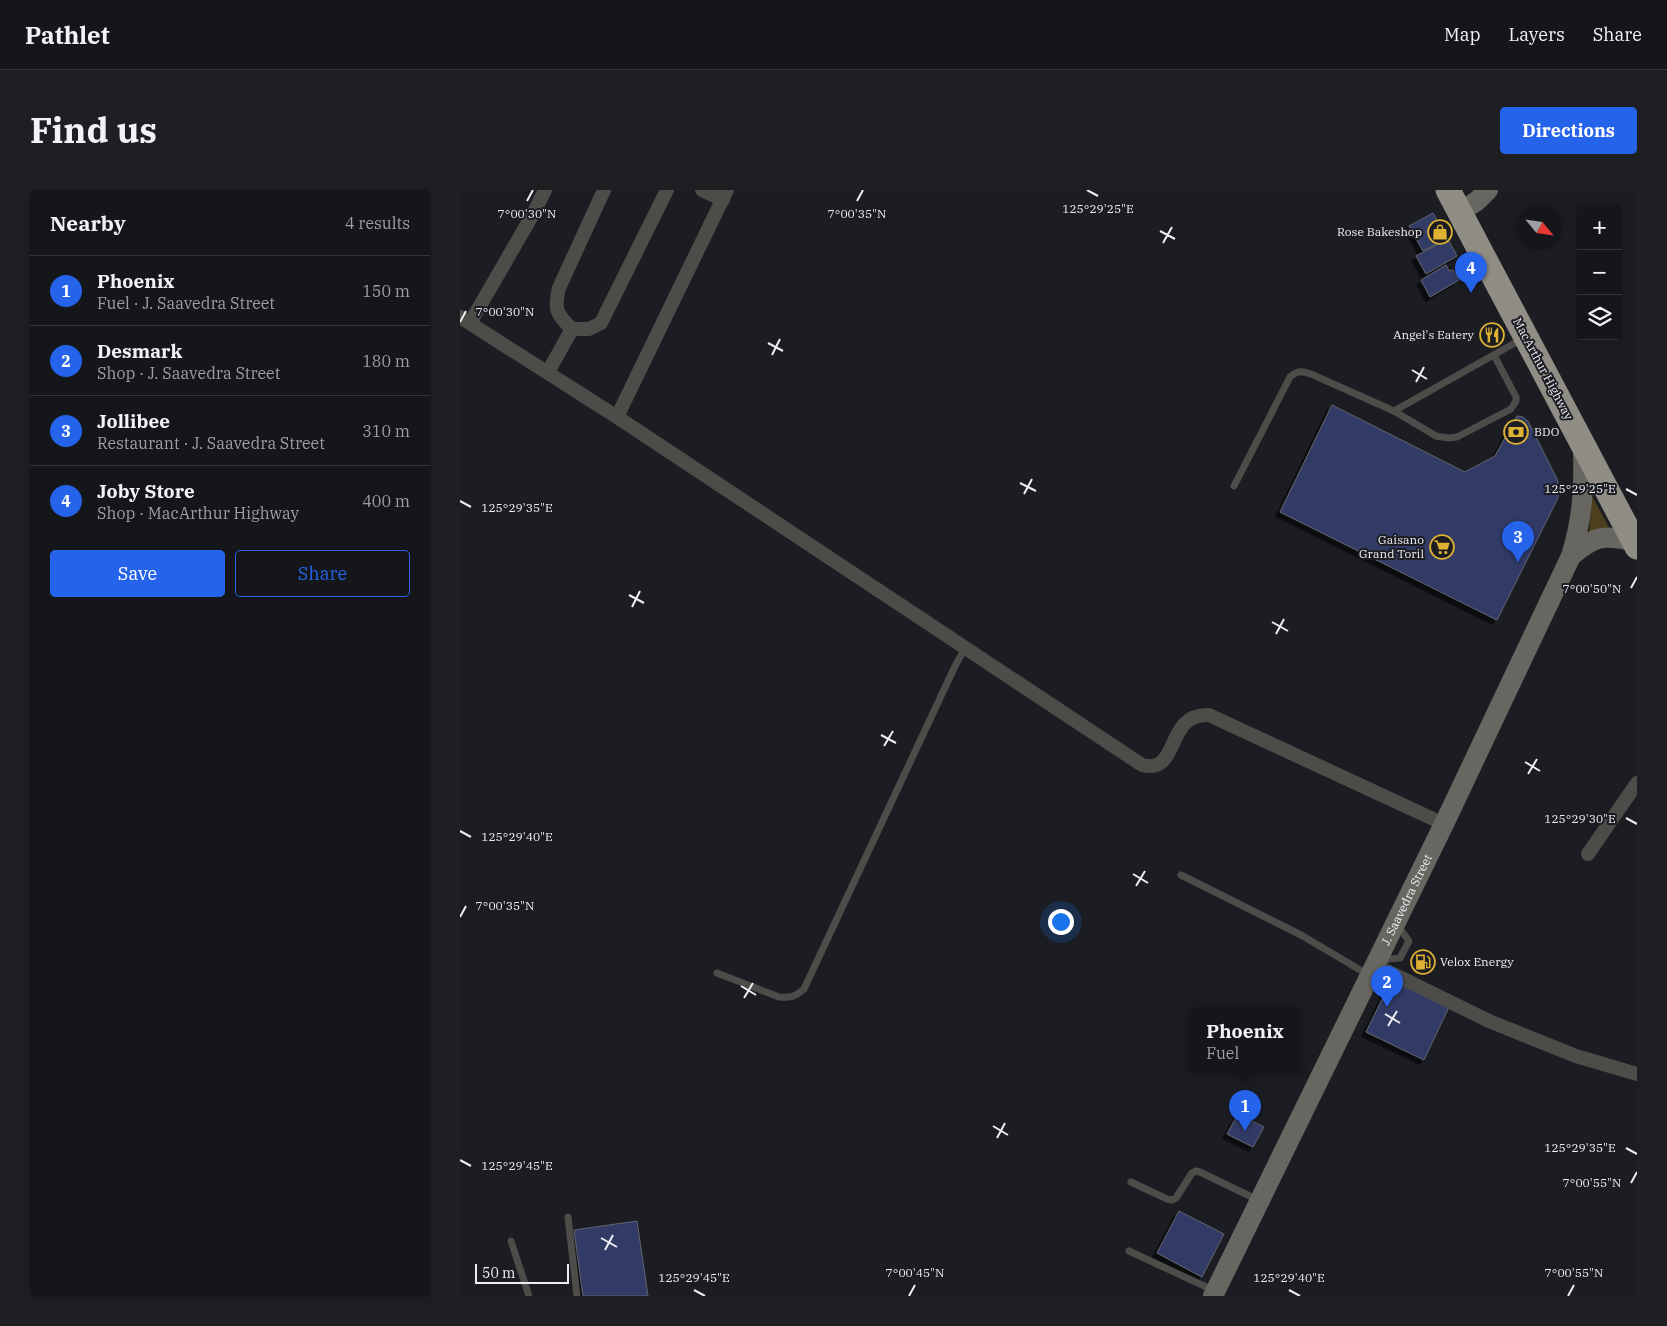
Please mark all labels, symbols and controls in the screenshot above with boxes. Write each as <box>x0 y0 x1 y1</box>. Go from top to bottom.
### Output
text: Pathlet <box>25 19 110 51</box>
text: Map <box>1444 23 1481 46</box>
text: Layers <box>1509 23 1565 46</box>
text: Share <box>1593 23 1642 46</box>
text: Find us <box>30 107 157 153</box>
button: Directions <box>1500 107 1637 154</box>
text: 125°29'25"E <box>1062 201 1134 216</box>
north arrow <box>1517 205 1562 250</box>
map controls <box>1577 205 1622 340</box>
button: + <box>1577 205 1622 250</box>
text: 7°00'30"N <box>498 206 556 221</box>
text: 7°00'35"N <box>828 206 886 221</box>
text: Nearby <box>50 209 126 237</box>
text: 4 results <box>345 213 410 233</box>
shop icon: Rose Bakeshop <box>1427 219 1453 245</box>
place label: Rose Bakeshop <box>1337 224 1422 239</box>
button: − <box>1577 250 1622 295</box>
pin: 4 <box>1455 252 1487 293</box>
text: Phoenix <box>97 269 174 293</box>
text: 1 <box>61 281 71 301</box>
text: 150 m <box>362 281 410 301</box>
text: Fuel · J. Saavedra Street <box>97 293 275 313</box>
button: layers <box>1577 295 1622 340</box>
text: 7°00'30"N <box>476 304 534 319</box>
street label: MacArthur Highway <box>1510 315 1577 423</box>
restaurant icon: Angel's Eatery <box>1479 322 1505 348</box>
place label: Angel's Eatery <box>1393 327 1475 342</box>
text: Desmark <box>97 339 182 363</box>
text: 2 <box>61 351 71 371</box>
text: 180 m <box>362 351 410 371</box>
text: Shop · J. Saavedra Street <box>97 363 280 383</box>
text: Jollibee <box>97 409 170 433</box>
bank icon: BDO <box>1503 419 1529 445</box>
text: 3 <box>61 421 71 441</box>
text: 310 m <box>362 421 410 441</box>
place label: BDO <box>1534 424 1559 439</box>
text: Restaurant · J. Saavedra Street <box>97 433 325 453</box>
text: Joby Store <box>97 479 195 503</box>
text: 125°29'25"E <box>1544 481 1616 496</box>
text: 4 <box>61 491 71 511</box>
text: 400 m <box>362 491 410 511</box>
text: 125°29'35"E <box>481 500 553 515</box>
text: Shop · MacArthur Highway <box>97 503 299 523</box>
pin: 3 <box>1502 521 1534 562</box>
place label: Gaisano Grand Toril <box>1359 532 1424 561</box>
supermarket icon: Gaisano Grand Toril <box>1429 534 1455 560</box>
button: Save <box>50 550 225 597</box>
button: Share <box>235 550 410 597</box>
text: 7°00'50"N <box>1563 581 1621 596</box>
text: 125°29'30"E <box>1544 811 1616 826</box>
text: 125°29'40"E <box>481 829 553 844</box>
street label: J. Saavedra Street <box>1378 852 1435 948</box>
text: 7°00'35"N <box>476 898 534 913</box>
your location <box>1048 909 1074 935</box>
fuel station icon: Velox Energy <box>1410 949 1436 975</box>
place label: Velox Energy <box>1440 954 1514 969</box>
pin: 2 <box>1371 966 1403 1007</box>
popup <box>1189 1008 1301 1073</box>
text: Phoenix <box>1206 1019 1284 1043</box>
text: Fuel <box>1206 1043 1239 1063</box>
pin: 1 <box>1229 1090 1261 1131</box>
text: 125°29'35"E <box>1544 1140 1616 1155</box>
text: 125°29'45"E <box>481 1158 553 1173</box>
text: 7°00'55"N <box>1563 1175 1621 1190</box>
scale bar <box>475 1261 569 1284</box>
text: 50 m <box>482 1264 515 1282</box>
text: 7°00'45"N <box>886 1265 944 1280</box>
text: 7°00'55"N <box>1545 1265 1603 1280</box>
text: 125°29'45"E <box>658 1270 730 1285</box>
text: 125°29'40"E <box>1253 1270 1325 1285</box>

